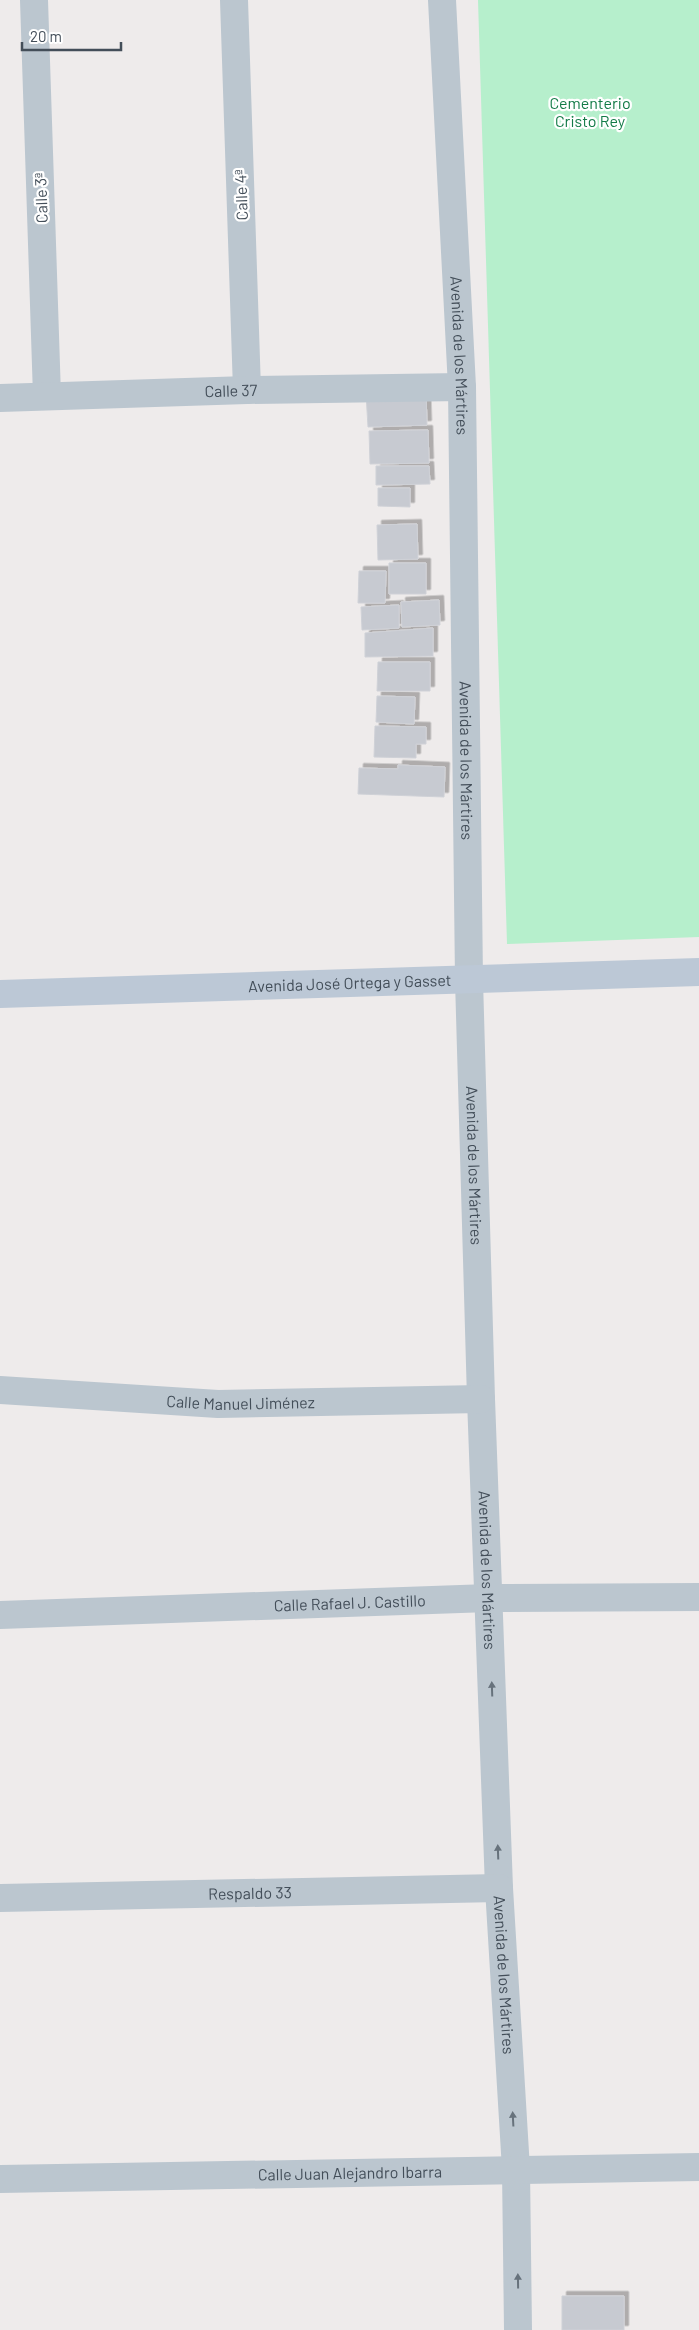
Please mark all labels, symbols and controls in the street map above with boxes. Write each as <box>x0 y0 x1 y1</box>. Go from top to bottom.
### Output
scale bar <box>22 20 121 52</box>
text: 20 m <box>30 27 62 45</box>
park label: Cementerio Cristo Rey <box>549 93 631 130</box>
street label: Calle 4ª <box>230 169 251 221</box>
street label: Calle 3ª <box>30 173 51 223</box>
street label: Avenida de los Mártires <box>447 275 473 435</box>
street label: Calle 37 <box>204 380 258 400</box>
street label: Avenida de los Mártires <box>456 681 477 840</box>
street label: Avenida José Ortega y Gasset <box>248 970 452 995</box>
street label: Avenida de los Mártires <box>463 1085 487 1245</box>
street label: Calle Manuel Jiménez <box>166 1391 315 1413</box>
street label: Avenida de los Mártires <box>475 1490 500 1650</box>
street label: Calle Rafael J. Castillo <box>273 1590 426 1614</box>
one-way arrow <box>488 1681 496 1697</box>
one-way arrow <box>493 1844 501 1860</box>
street label: Respaldo 33 <box>208 1882 292 1903</box>
street label: Avenida de los Mártires <box>490 1895 519 2055</box>
one-way arrow <box>508 2111 516 2127</box>
street label: Calle Juan Alejandro lbarra <box>258 2161 442 2184</box>
one-way arrow <box>513 2273 521 2289</box>

